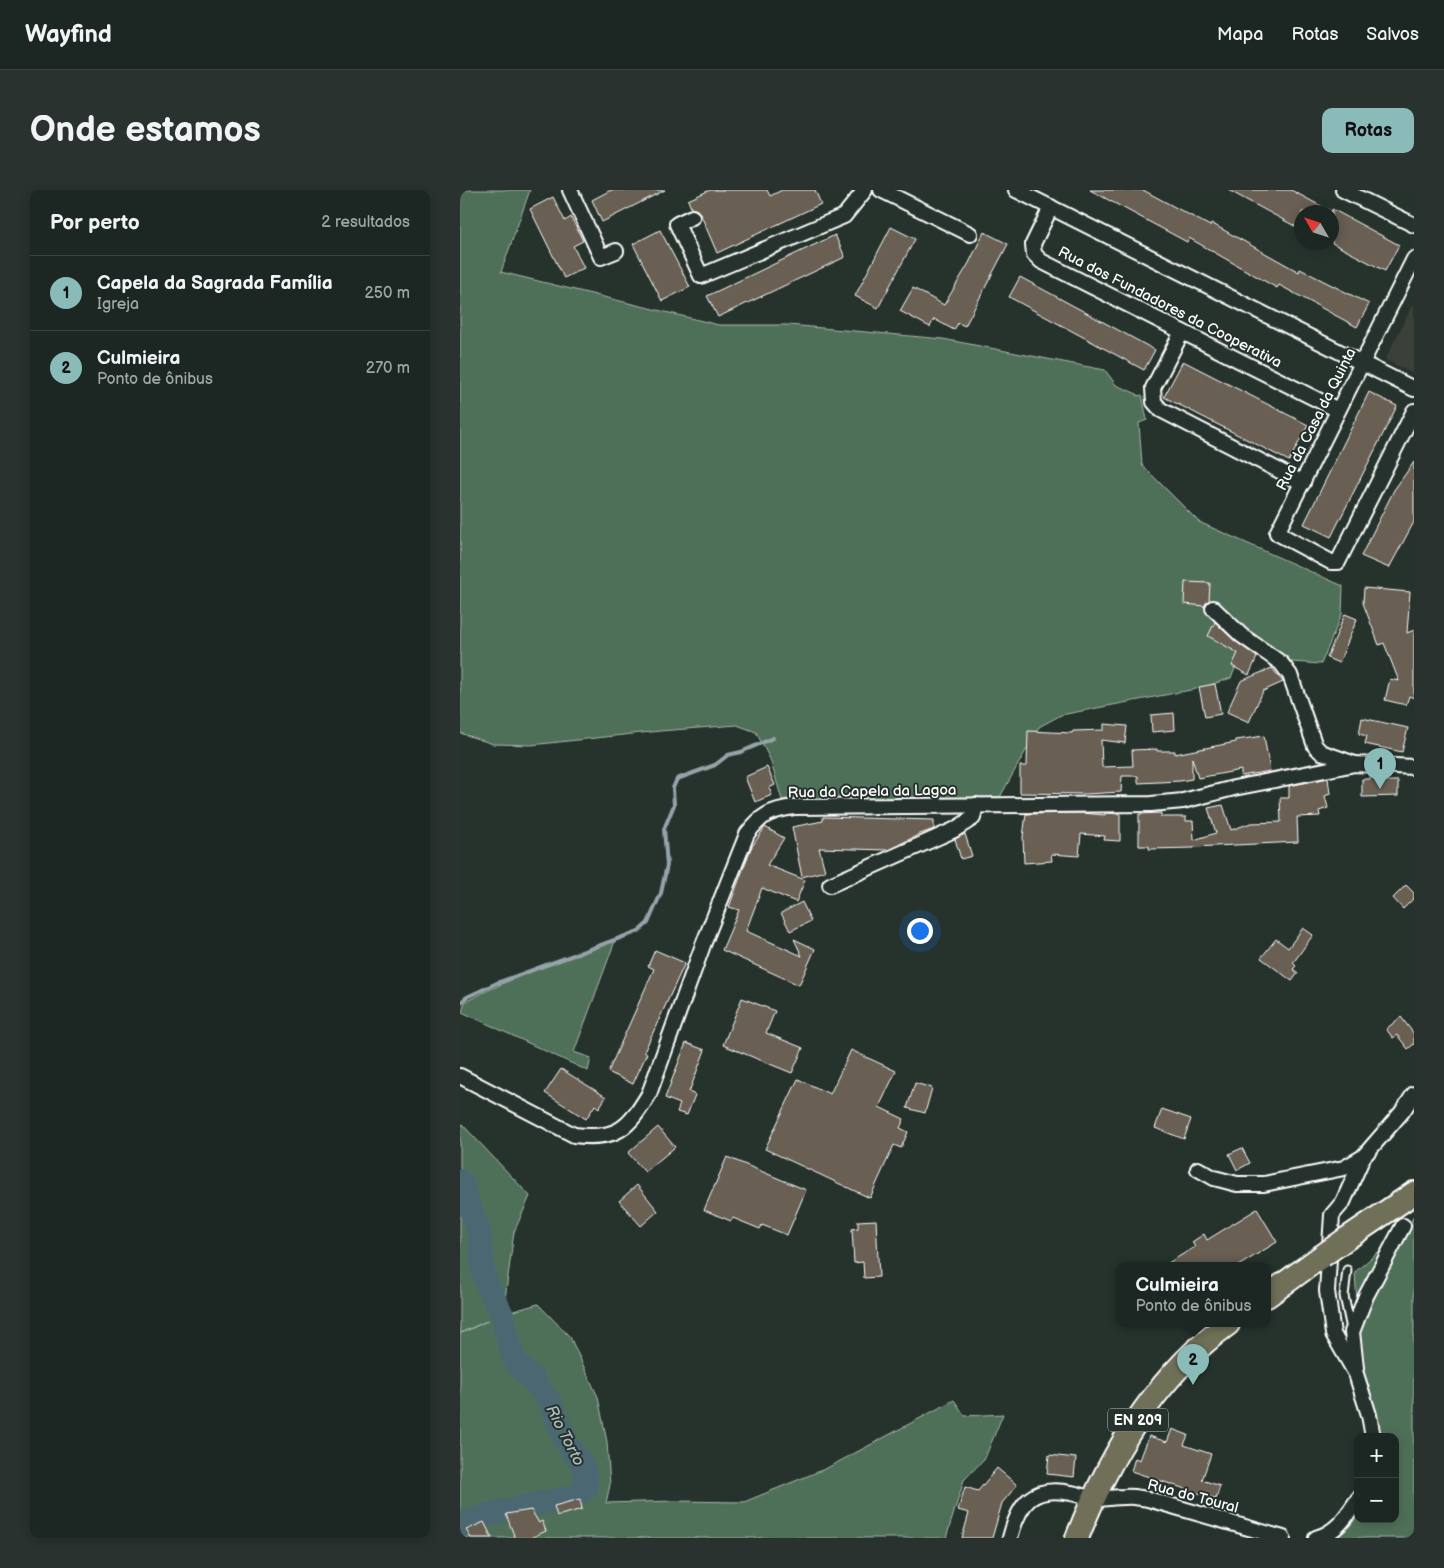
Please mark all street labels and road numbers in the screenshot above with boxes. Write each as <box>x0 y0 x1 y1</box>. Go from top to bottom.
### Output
street label: Rua dos Fundadores da Cooperativa <box>1055 243 1285 372</box>
street label: Rua da Casa da Quinta <box>1272 345 1361 494</box>
street label: Rua da Capela da Lagoa <box>787 781 957 802</box>
road number: EN 209 <box>1108 1408 1168 1432</box>
street label: Rua do Toural <box>1145 1475 1240 1518</box>

